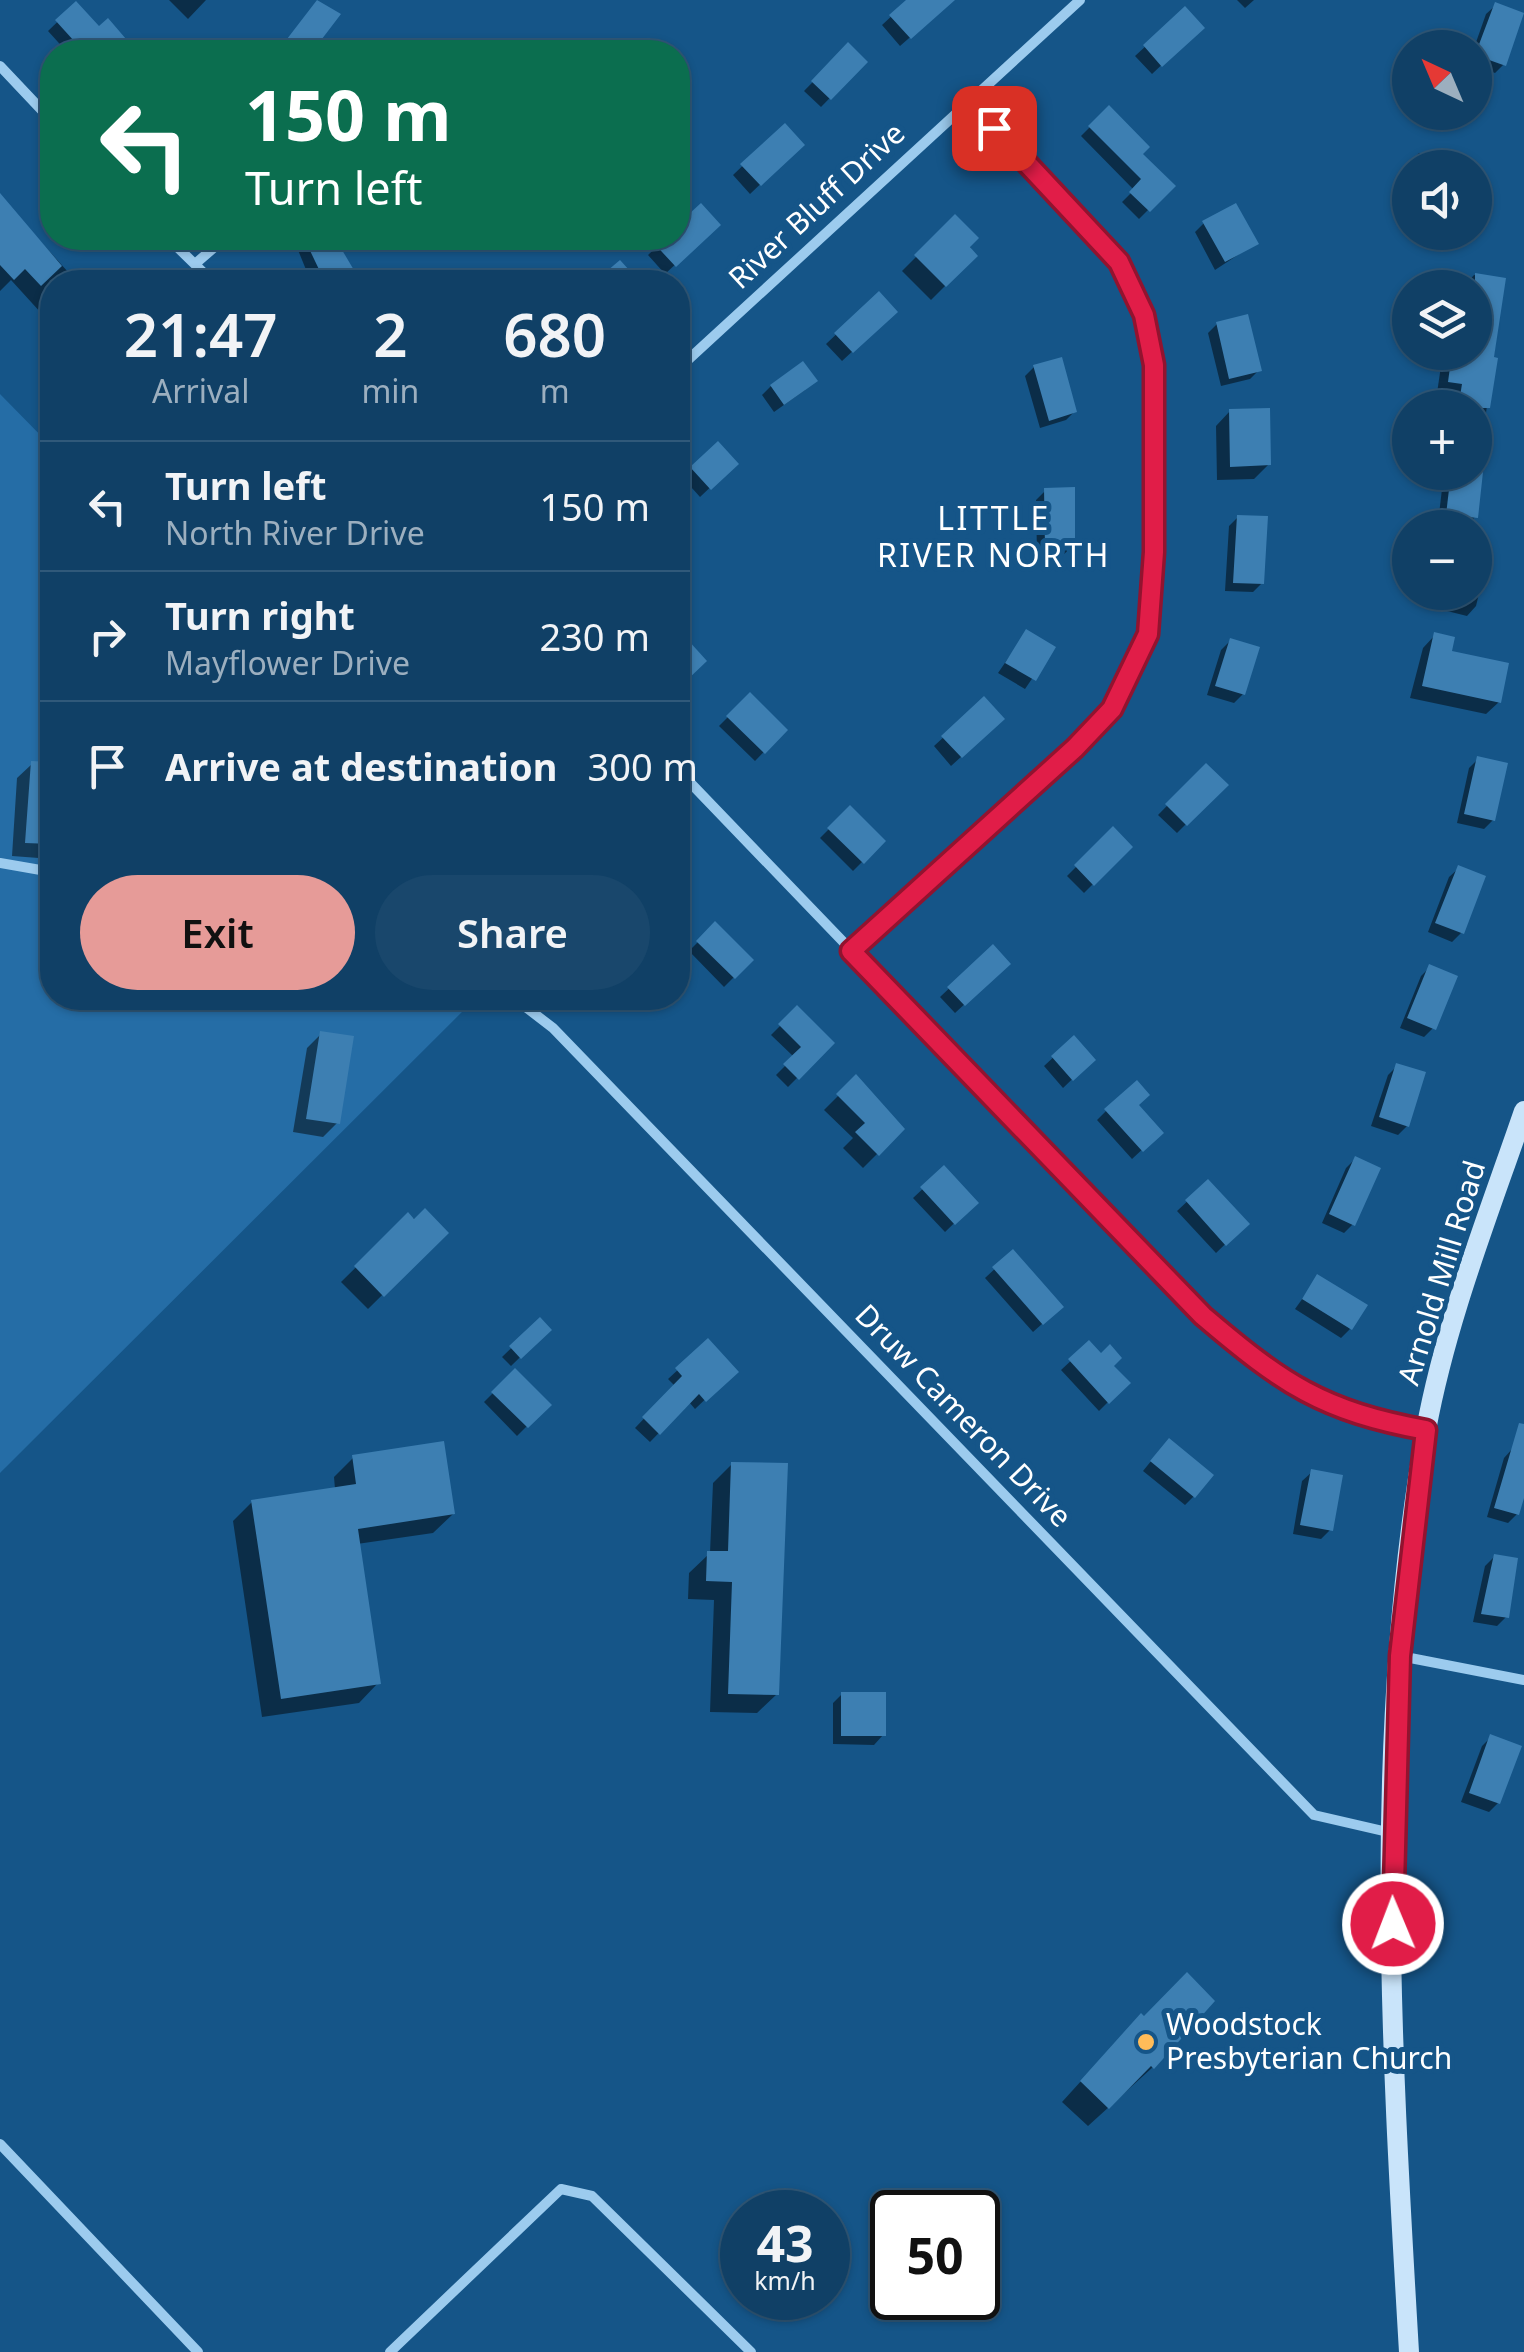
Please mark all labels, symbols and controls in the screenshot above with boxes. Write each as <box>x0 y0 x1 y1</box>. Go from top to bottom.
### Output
north arrow <box>1392 30 1492 130</box>
map controls <box>1392 30 1492 610</box>
text: 150 m <box>245 66 452 162</box>
icon: left <box>80 80 210 210</box>
pin <box>952 86 1037 171</box>
icon: arrive <box>967 101 1022 156</box>
street label: River Bluff Drive <box>719 112 913 297</box>
button: sound <box>1392 150 1492 250</box>
text: Turn left <box>245 157 422 218</box>
button: layers <box>1392 270 1492 370</box>
text: 21:47 <box>124 293 278 375</box>
text: 2 <box>373 293 408 375</box>
text: 680 <box>503 293 606 375</box>
text: Arrival <box>152 369 250 412</box>
text: min <box>361 369 419 412</box>
text: m <box>540 369 570 412</box>
button: + <box>1392 390 1492 490</box>
text: Turn left <box>165 459 327 511</box>
icon: left <box>80 479 135 534</box>
text: 150 m <box>539 480 650 532</box>
district label: LITTLE RIVER NORTH <box>877 496 1111 576</box>
button: − <box>1392 510 1492 610</box>
text: North River Drive <box>165 511 425 554</box>
text: Turn right <box>165 589 355 641</box>
icon: right <box>80 609 135 664</box>
text: 230 m <box>539 610 650 662</box>
text: Mayflower Drive <box>165 641 410 684</box>
icon: arrive <box>80 739 135 794</box>
text: Arrive at destination <box>165 740 557 792</box>
text: 300 m <box>587 740 698 792</box>
button: Exit <box>80 875 355 990</box>
button: Share <box>375 875 650 990</box>
street label: Arnold Mill Road <box>1387 1155 1494 1390</box>
street label: Druw Cameron Drive <box>847 1294 1081 1535</box>
position arrow <box>1341 1872 1445 1976</box>
place label: Woodstock Presbyterian Church <box>1166 2003 1452 2078</box>
marker: Woodstock Presbyterian Church <box>1135 2031 1157 2053</box>
speed limit sign: 50 <box>870 2190 1000 2320</box>
text: 43 <box>756 2209 814 2277</box>
text: km/h <box>754 2263 816 2297</box>

